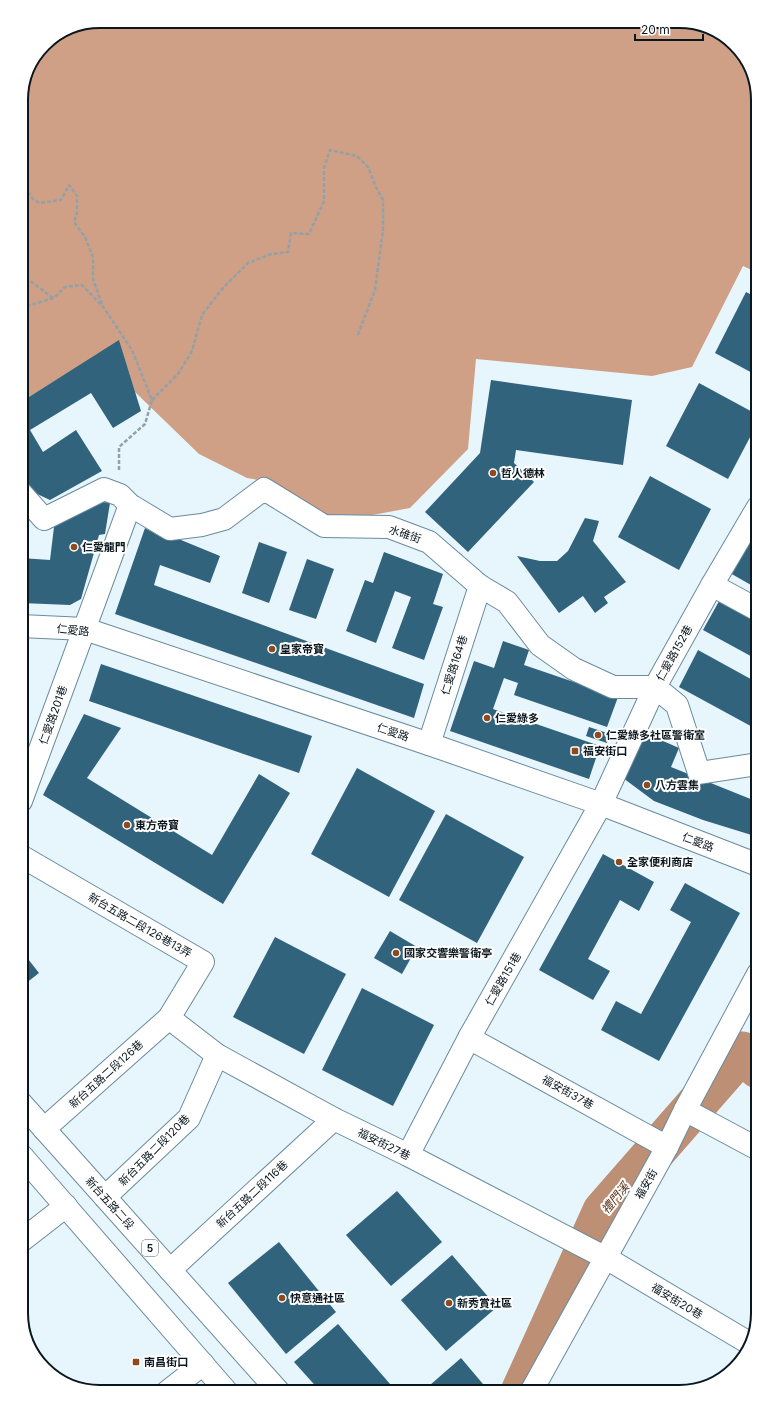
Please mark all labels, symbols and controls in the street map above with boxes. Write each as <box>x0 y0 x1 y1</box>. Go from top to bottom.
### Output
scale bar <box>635 16 703 42</box>
text: 20 m <box>641 22 670 37</box>
place label: 哲人德林 <box>501 466 545 480</box>
marker: 哲人德林 <box>488 468 498 478</box>
street label: 水碓街 <box>387 522 423 546</box>
place label: 仁愛龍門 <box>82 540 126 554</box>
marker: 仁愛龍門 <box>69 542 79 552</box>
street label: 仁愛路 <box>56 621 90 639</box>
street label: 仁愛路152巷 <box>653 623 695 683</box>
street label: 仁愛路164巷 <box>438 633 470 697</box>
place label: 皇家帝寶 <box>280 642 324 656</box>
marker: 皇家帝寶 <box>267 644 277 654</box>
street label: 仁愛路201巷 <box>36 683 70 747</box>
place label: 仁愛綠多 <box>495 711 539 725</box>
marker: 仁愛綠多 <box>482 713 492 723</box>
street label: 仁愛路 <box>375 720 411 744</box>
place label: 仁愛綠多社區警衛室 <box>606 728 705 742</box>
marker: 仁愛綠多社區警衛室 <box>593 730 603 740</box>
place label: 福安街口 <box>583 744 627 758</box>
marker: 福安街口 <box>570 746 580 756</box>
place label: 八方雲集 <box>655 778 699 792</box>
marker: 八方雲集 <box>642 780 652 790</box>
place label: 東方帝寶 <box>135 818 179 832</box>
marker: 東方帝寶 <box>122 820 132 830</box>
street label: 仁愛路 <box>680 830 716 854</box>
place label: 全家便利商店 <box>627 855 693 869</box>
marker: 全家便利商店 <box>614 857 624 867</box>
street label: 新台五路二段126巷13弄 <box>86 890 194 960</box>
place label: 國家交響樂警衛亭 <box>404 946 492 960</box>
marker: 國家交響樂警衛亭 <box>391 948 401 958</box>
street label: 仁愛路151巷 <box>482 950 524 1008</box>
street label: 新台五路二段126巷 <box>66 1037 146 1111</box>
street label: 福安街37巷 <box>540 1072 596 1112</box>
street label: 新台五路二段120巷 <box>115 1111 193 1189</box>
street label: 福安街27巷 <box>355 1125 413 1163</box>
street label: 新台五路二段116巷 <box>213 1157 291 1231</box>
street label: 福安街 <box>632 1166 660 1202</box>
street label: 新台五路二段 <box>83 1174 137 1232</box>
water label: 禮門溪 <box>598 1178 633 1217</box>
road number: 5 <box>142 1240 158 1256</box>
street label: 福安街20巷 <box>649 1280 705 1322</box>
place label: 快意通社區 <box>290 1291 345 1305</box>
marker: 快意通社區 <box>277 1293 287 1303</box>
place label: 新秀賞社區 <box>457 1296 512 1310</box>
marker: 新秀賞社區 <box>444 1298 454 1308</box>
place label: 南昌街口 <box>144 1355 188 1369</box>
marker: 南昌街口 <box>131 1357 141 1367</box>

